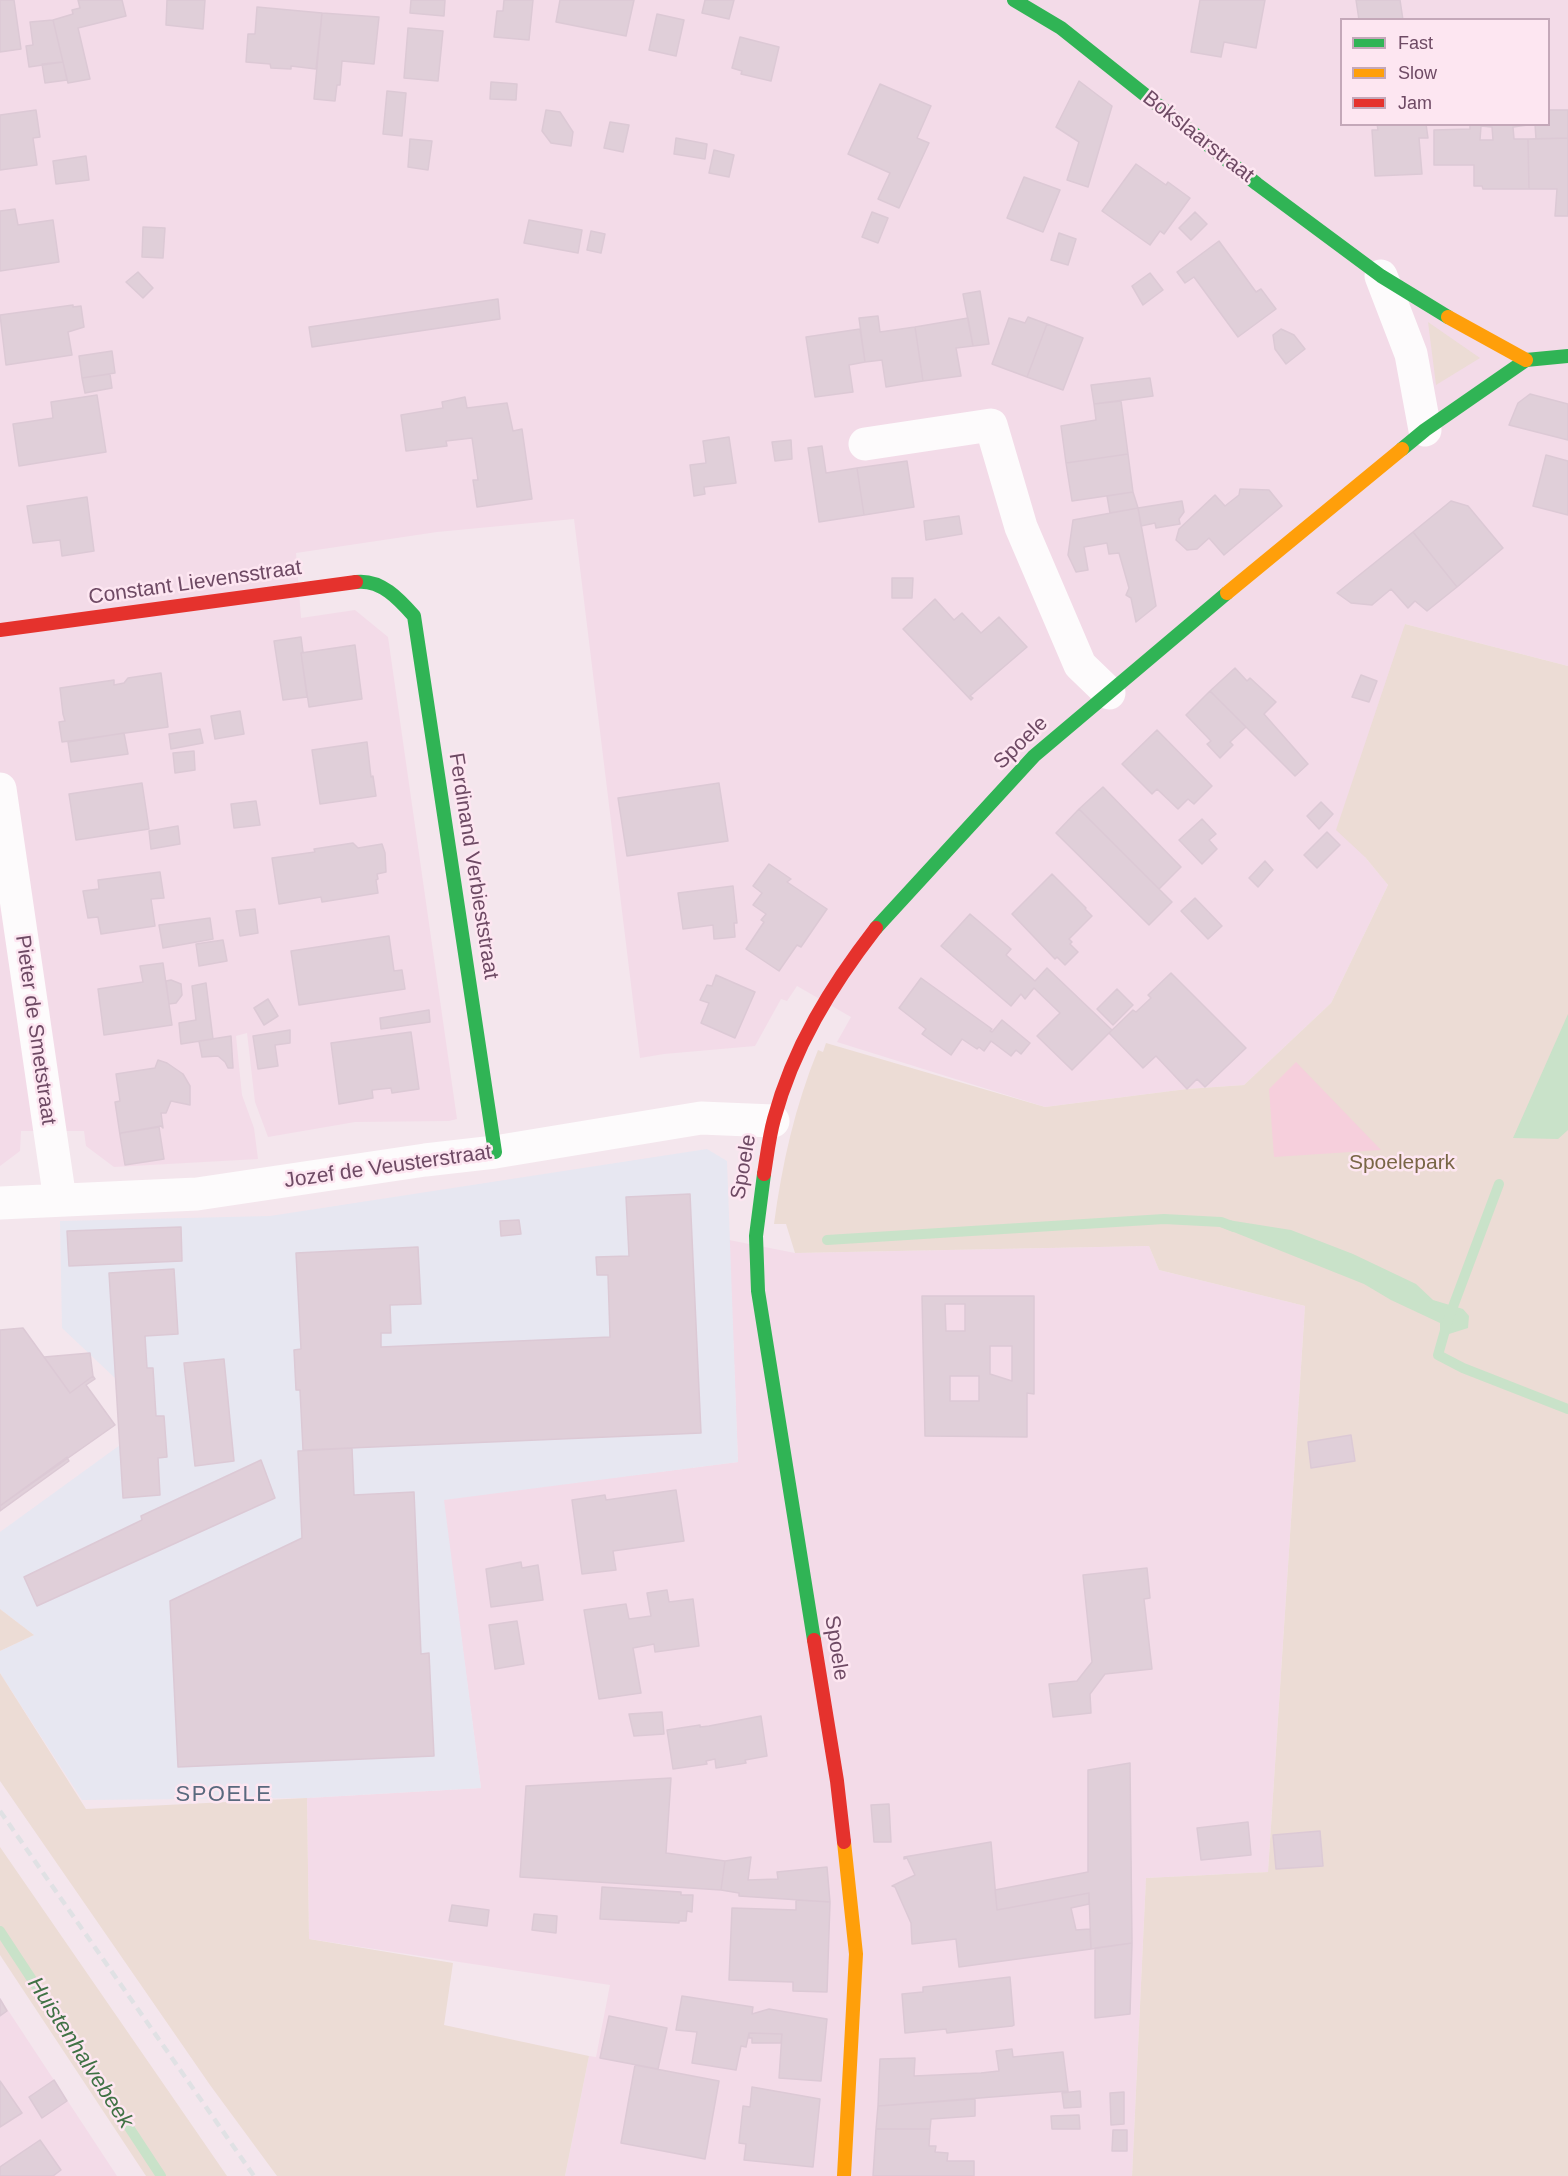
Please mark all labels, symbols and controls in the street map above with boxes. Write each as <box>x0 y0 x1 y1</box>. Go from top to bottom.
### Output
legend <box>1340 18 1550 126</box>
text: Fast <box>1398 33 1433 53</box>
text: Slow <box>1398 63 1437 83</box>
street label: Bokslaarstraat <box>1137 86 1259 188</box>
text: Jam <box>1398 93 1432 113</box>
street label: Constant Lievensstraat <box>87 556 303 610</box>
street label: Spoele <box>989 711 1053 775</box>
street label: Ferdinand Verbieststraat <box>443 751 503 981</box>
street label: Pieter de Smetstraat <box>9 933 61 1127</box>
street label: Spoele <box>726 1133 762 1201</box>
street label: Jozef de Veusterstraat <box>283 1140 493 1194</box>
park label: Spoelepark <box>1349 1150 1455 1176</box>
street label: Spoele <box>818 1614 854 1682</box>
district label: SPOELE <box>175 1782 273 1808</box>
water label: Huistenhalvebeek <box>21 1972 139 2134</box>

